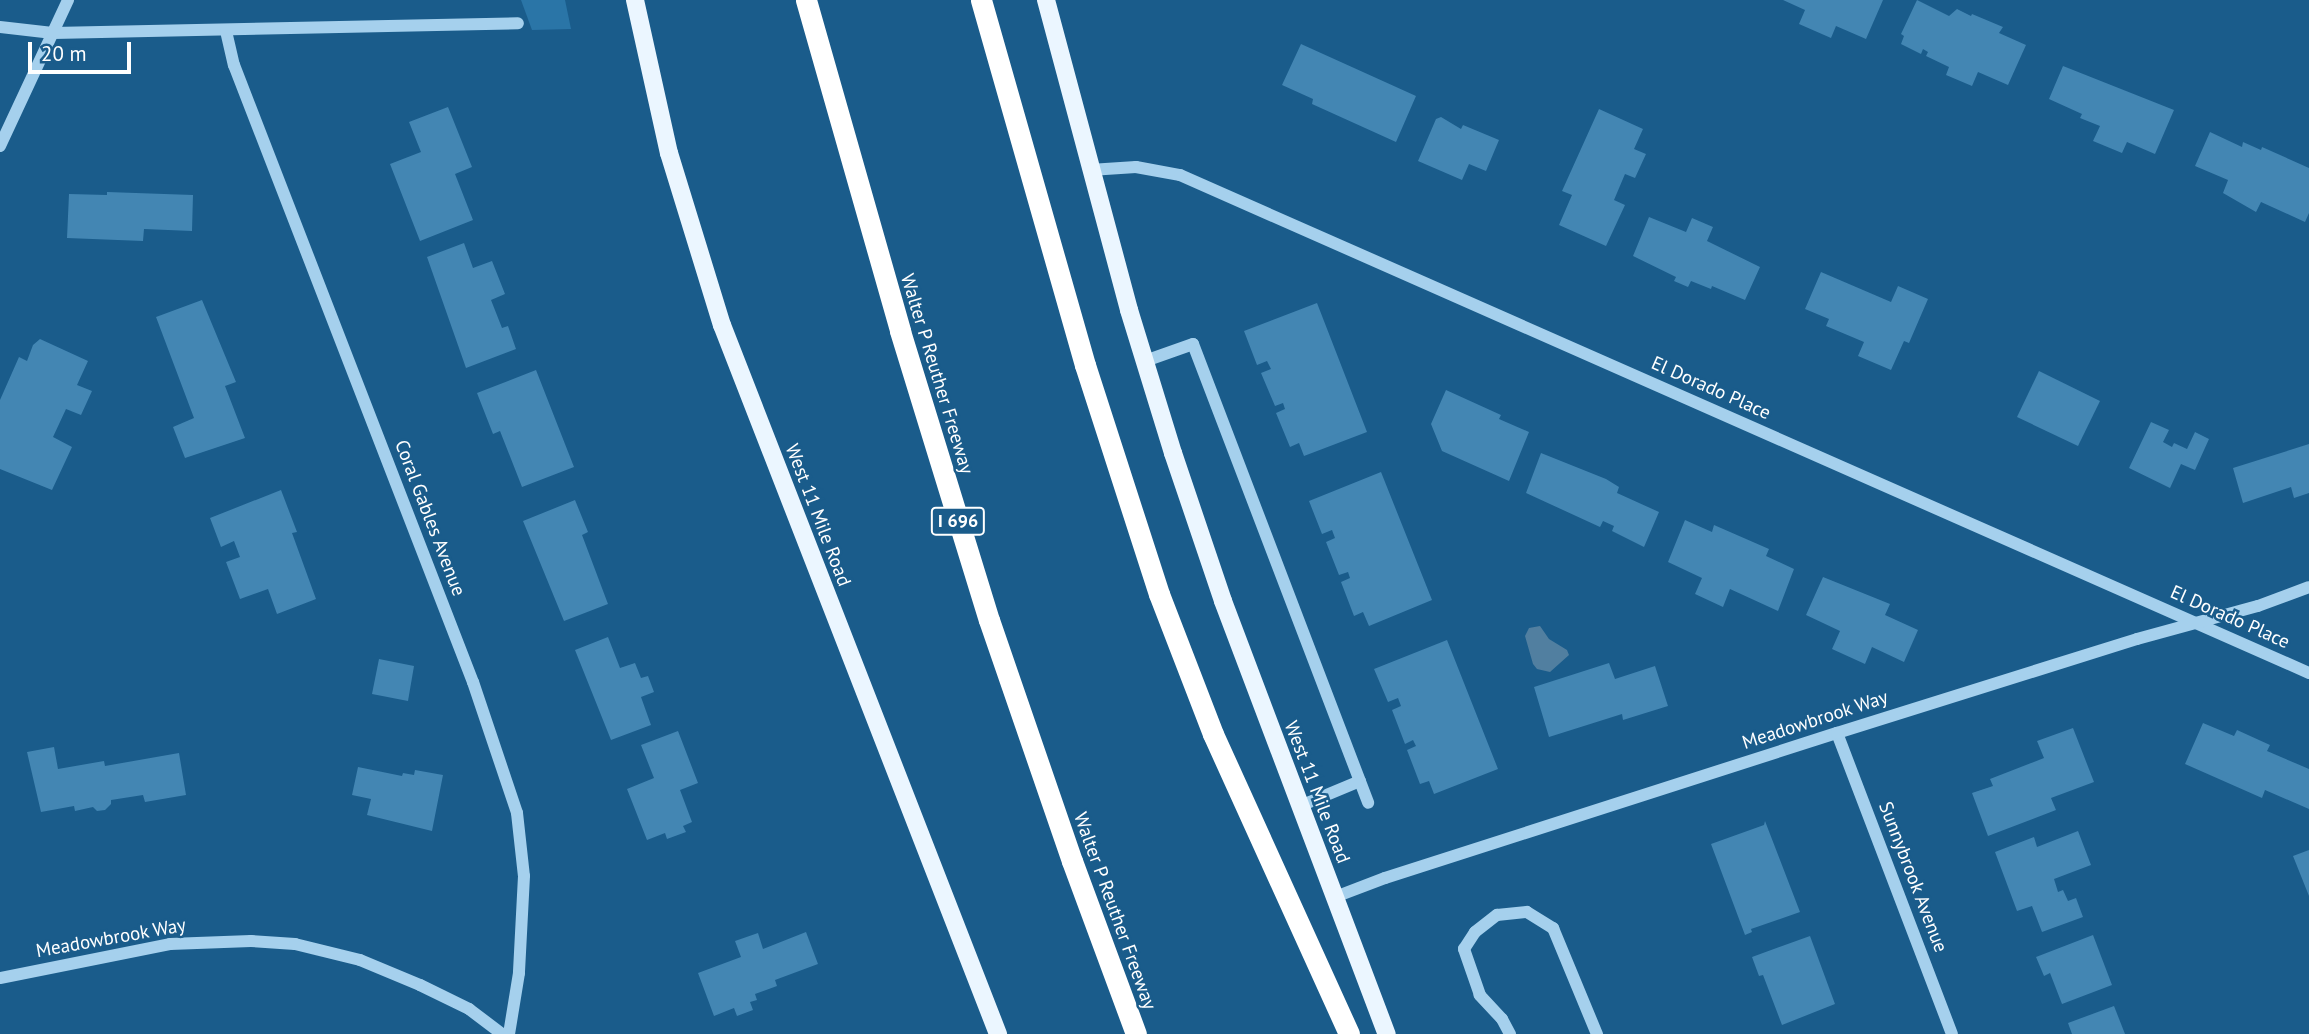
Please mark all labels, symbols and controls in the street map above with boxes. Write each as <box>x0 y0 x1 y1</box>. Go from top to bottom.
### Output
scale bar <box>32 28 135 72</box>
text: 20 m <box>41 40 87 67</box>
street label: Walter P Reuther Freeway <box>896 271 978 477</box>
street label: El Dorado Place <box>1648 352 1774 424</box>
street label: Coral Gables Avenue <box>390 437 470 599</box>
street label: West 11 Mile Road <box>780 441 856 589</box>
road number: I 696 <box>930 506 986 536</box>
street label: El Dorado Place <box>2167 581 2293 653</box>
street label: Meadowbrook Way <box>1739 686 1891 754</box>
street label: West 11 Mile Road <box>1279 718 1355 866</box>
street label: Sunnybrook Avenue <box>1874 798 1952 956</box>
street label: Walter P Reuther Freeway <box>1069 809 1161 1013</box>
street label: Meadowbrook Way <box>34 914 188 962</box>

